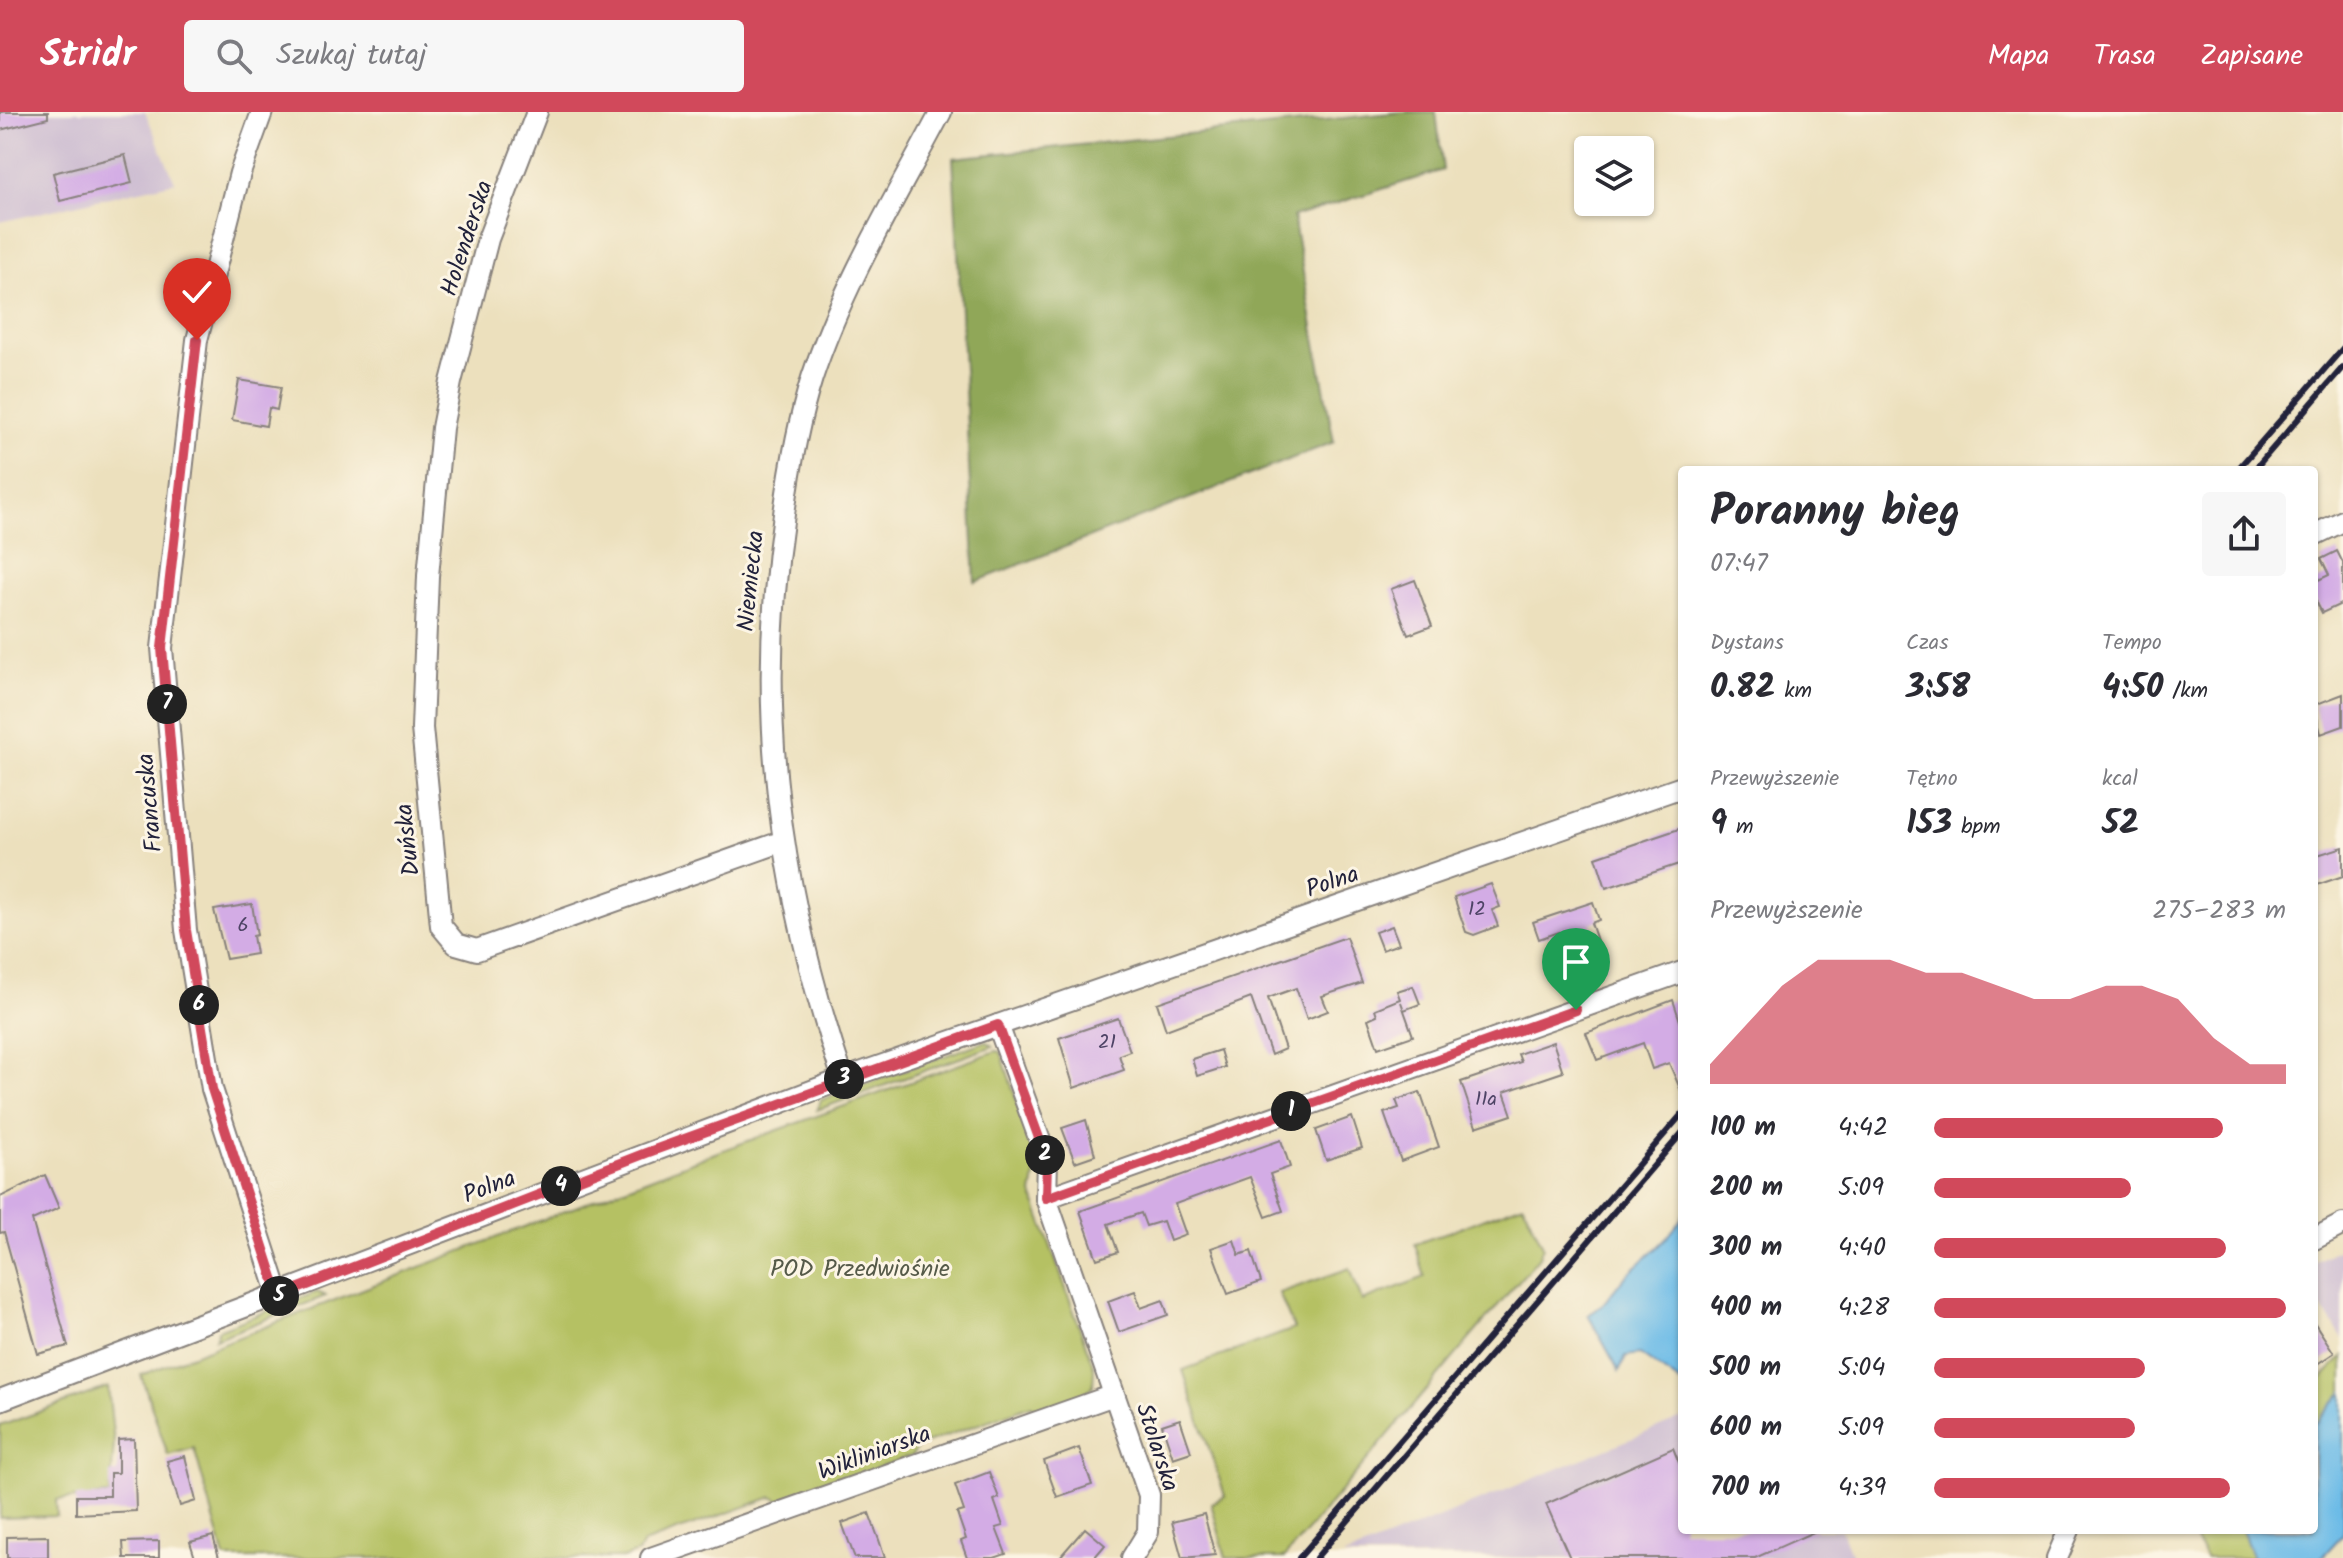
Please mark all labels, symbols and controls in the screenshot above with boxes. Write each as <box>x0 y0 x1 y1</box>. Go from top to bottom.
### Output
search box <box>184 20 744 92</box>
text: Stridr <box>40 26 136 86</box>
text: Szukaj tutaj <box>276 32 427 80</box>
icon: search <box>212 34 256 78</box>
text: Mapa <box>1988 34 2049 79</box>
text: Trasa <box>2093 34 2156 79</box>
text: Zapisane <box>2200 34 2303 79</box>
map controls <box>1574 136 1654 216</box>
button: layers <box>1574 136 1654 216</box>
street label: Holenderska <box>430 175 504 302</box>
pin <box>163 258 231 340</box>
icon: check <box>175 270 219 314</box>
text: Poranny bieg <box>1710 478 1960 548</box>
button: share <box>2202 492 2286 576</box>
street label: Niemiecka <box>727 529 776 634</box>
text: 07:47 <box>1710 543 1768 585</box>
text: Dystans <box>1710 626 1784 661</box>
text: Czas <box>1906 626 1949 661</box>
text: Tempo <box>2102 626 2162 661</box>
text: 0.82 <box>1710 661 1775 715</box>
text: 3:58 <box>1906 661 1970 715</box>
text: 4:50 <box>2102 661 2164 715</box>
text: km <box>1775 674 1812 709</box>
text: /km <box>2164 674 2208 709</box>
pin: 7 <box>147 684 187 724</box>
text: 7 <box>162 686 172 721</box>
street label: Francuska <box>127 752 174 854</box>
text: Przewyższenie <box>1710 762 1839 797</box>
text: Tętno <box>1906 762 1958 797</box>
text: kcal <box>2102 762 2138 797</box>
text: 9 <box>1710 797 1727 851</box>
text: 153 <box>1906 797 1952 851</box>
text: 52 <box>2102 797 2139 851</box>
street label: Duńska <box>385 802 432 878</box>
text: m <box>1727 810 1754 845</box>
text: bpm <box>1952 810 2000 845</box>
street label: Polna <box>1301 855 1364 910</box>
text: Przewyższenie <box>1710 890 1863 932</box>
text: 275–283 m <box>2152 890 2286 932</box>
house number: 12 <box>1468 894 1486 926</box>
house number: 6 <box>237 910 249 942</box>
pin <box>1542 928 1610 1010</box>
icon: arrive <box>1554 940 1598 984</box>
pin: 6 <box>179 985 219 1025</box>
text: 6 <box>193 987 205 1022</box>
house number: 21 <box>1098 1027 1116 1059</box>
pin: 3 <box>824 1059 864 1099</box>
text: 3 <box>838 1061 850 1096</box>
house number: 11a <box>1475 1084 1497 1116</box>
pin: 1 <box>1271 1091 1311 1131</box>
text: 1 <box>1288 1093 1294 1128</box>
text: 100 m <box>1710 1107 1776 1149</box>
text: 4:42 <box>1838 1107 1888 1149</box>
pin: 2 <box>1025 1135 1065 1175</box>
text: 2 <box>1039 1137 1051 1172</box>
street label: Polna <box>457 1160 522 1215</box>
pin: 4 <box>541 1166 581 1206</box>
text: 200 m <box>1710 1167 1783 1209</box>
text: 5:09 <box>1838 1167 1884 1209</box>
text: 4 <box>555 1168 567 1203</box>
text: 300 m <box>1710 1227 1782 1269</box>
text: 4:40 <box>1838 1227 1886 1269</box>
park label: POD Przedwiośnie <box>770 1250 950 1289</box>
pin: 5 <box>259 1276 299 1316</box>
text: 5 <box>273 1278 285 1313</box>
text: 400 m <box>1710 1287 1782 1329</box>
text: 4:28 <box>1838 1287 1889 1329</box>
text: 500 m <box>1710 1347 1781 1389</box>
text: 5:04 <box>1838 1347 1886 1389</box>
street label: Stolarska <box>1124 1398 1189 1497</box>
text: 600 m <box>1710 1407 1782 1449</box>
text: 5:09 <box>1838 1407 1884 1449</box>
street label: Wikliniarska <box>813 1415 937 1492</box>
text: 700 m <box>1710 1467 1780 1509</box>
text: 4:39 <box>1838 1467 1886 1509</box>

